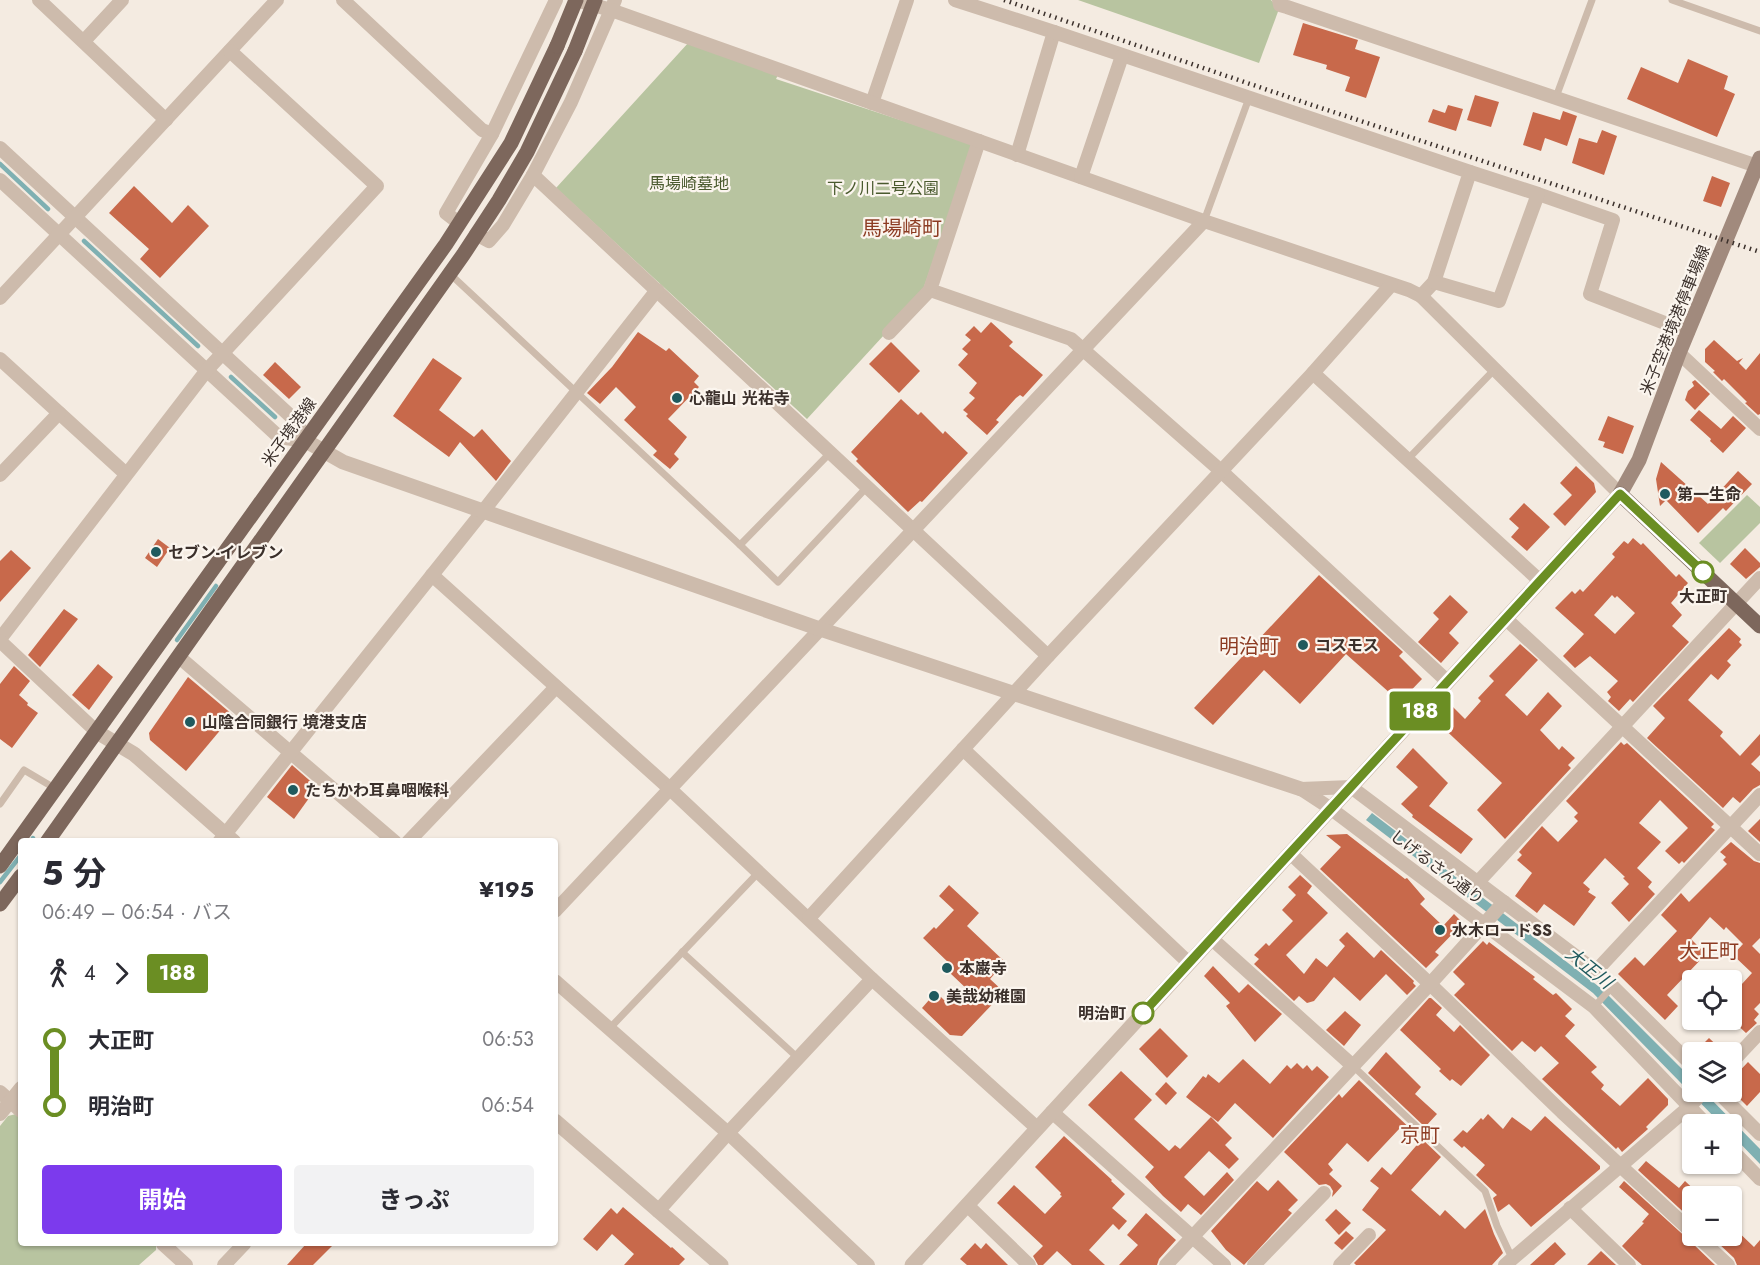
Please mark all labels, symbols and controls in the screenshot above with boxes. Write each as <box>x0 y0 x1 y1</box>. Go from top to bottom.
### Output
park label: 馬場崎墓地 <box>649 172 729 195</box>
park label: 下ノ川二号公園 <box>827 177 939 200</box>
district label: 馬場崎町 <box>862 214 942 243</box>
street label: 米子空港境港停車場線 <box>1634 242 1716 398</box>
place label: 心龍山 光祐寺 <box>689 387 790 410</box>
marker: 心龍山 光祐寺 <box>670 391 684 405</box>
street label: 米子境港線 <box>256 393 322 471</box>
place label: 第一生命 <box>1677 483 1741 506</box>
marker: 第一生命 <box>1658 487 1672 501</box>
place label: セブン-イレブン <box>168 541 284 564</box>
marker: セブン-イレブン <box>149 545 163 559</box>
marker: 大正町 <box>1692 561 1714 583</box>
place label: 大正町 <box>1679 585 1727 608</box>
district label: 明治町 <box>1219 632 1279 661</box>
place label: コスモス <box>1315 634 1379 657</box>
marker: コスモス <box>1296 638 1310 652</box>
line badge: 188 <box>1386 692 1454 730</box>
text: 188 <box>1401 696 1439 726</box>
place label: 山陰合同銀行 境港支店 <box>202 711 367 734</box>
marker: 山陰合同銀行 境港支店 <box>183 715 197 729</box>
place label: たちかわ耳鼻咽喉科 <box>305 779 449 802</box>
marker: たちかわ耳鼻咽喉科 <box>286 783 300 797</box>
street label: しげるさん通り <box>1385 824 1489 910</box>
text: 5 分 <box>42 850 106 897</box>
text: ¥195 <box>479 873 534 905</box>
text: 06:49 – 06:54 · バス <box>42 898 232 927</box>
place label: 水木ロードSS <box>1452 919 1552 942</box>
marker: 水木ロードSS <box>1433 923 1447 937</box>
district label: 大正町 <box>1679 937 1739 966</box>
water label: 大正川 <box>1560 941 1620 996</box>
icon: walk <box>42 957 75 990</box>
icon: forward <box>105 957 138 990</box>
place label: 本巌寺 <box>959 957 1007 980</box>
text: 188 <box>159 958 196 988</box>
text: 4 <box>84 959 96 988</box>
marker: 本巌寺 <box>940 961 954 975</box>
map controls <box>1682 970 1742 1246</box>
button: locate <box>1682 970 1742 1030</box>
place label: 美哉幼稚園 <box>946 985 1026 1008</box>
marker: 美哉幼稚園 <box>927 989 941 1003</box>
place label: 明治町 <box>1078 1002 1126 1025</box>
marker: 明治町 <box>1132 1002 1154 1024</box>
text: 大正町 <box>88 1024 154 1056</box>
text: 06:53 <box>482 1025 534 1054</box>
button: layers <box>1682 1042 1742 1102</box>
text: 明治町 <box>88 1090 154 1122</box>
text: 06:54 <box>482 1091 534 1120</box>
button: + <box>1682 1114 1742 1174</box>
district label: 京町 <box>1400 1121 1440 1150</box>
button: 開始 <box>42 1165 282 1234</box>
button: きっぷ <box>294 1165 534 1234</box>
button: − <box>1682 1186 1742 1246</box>

